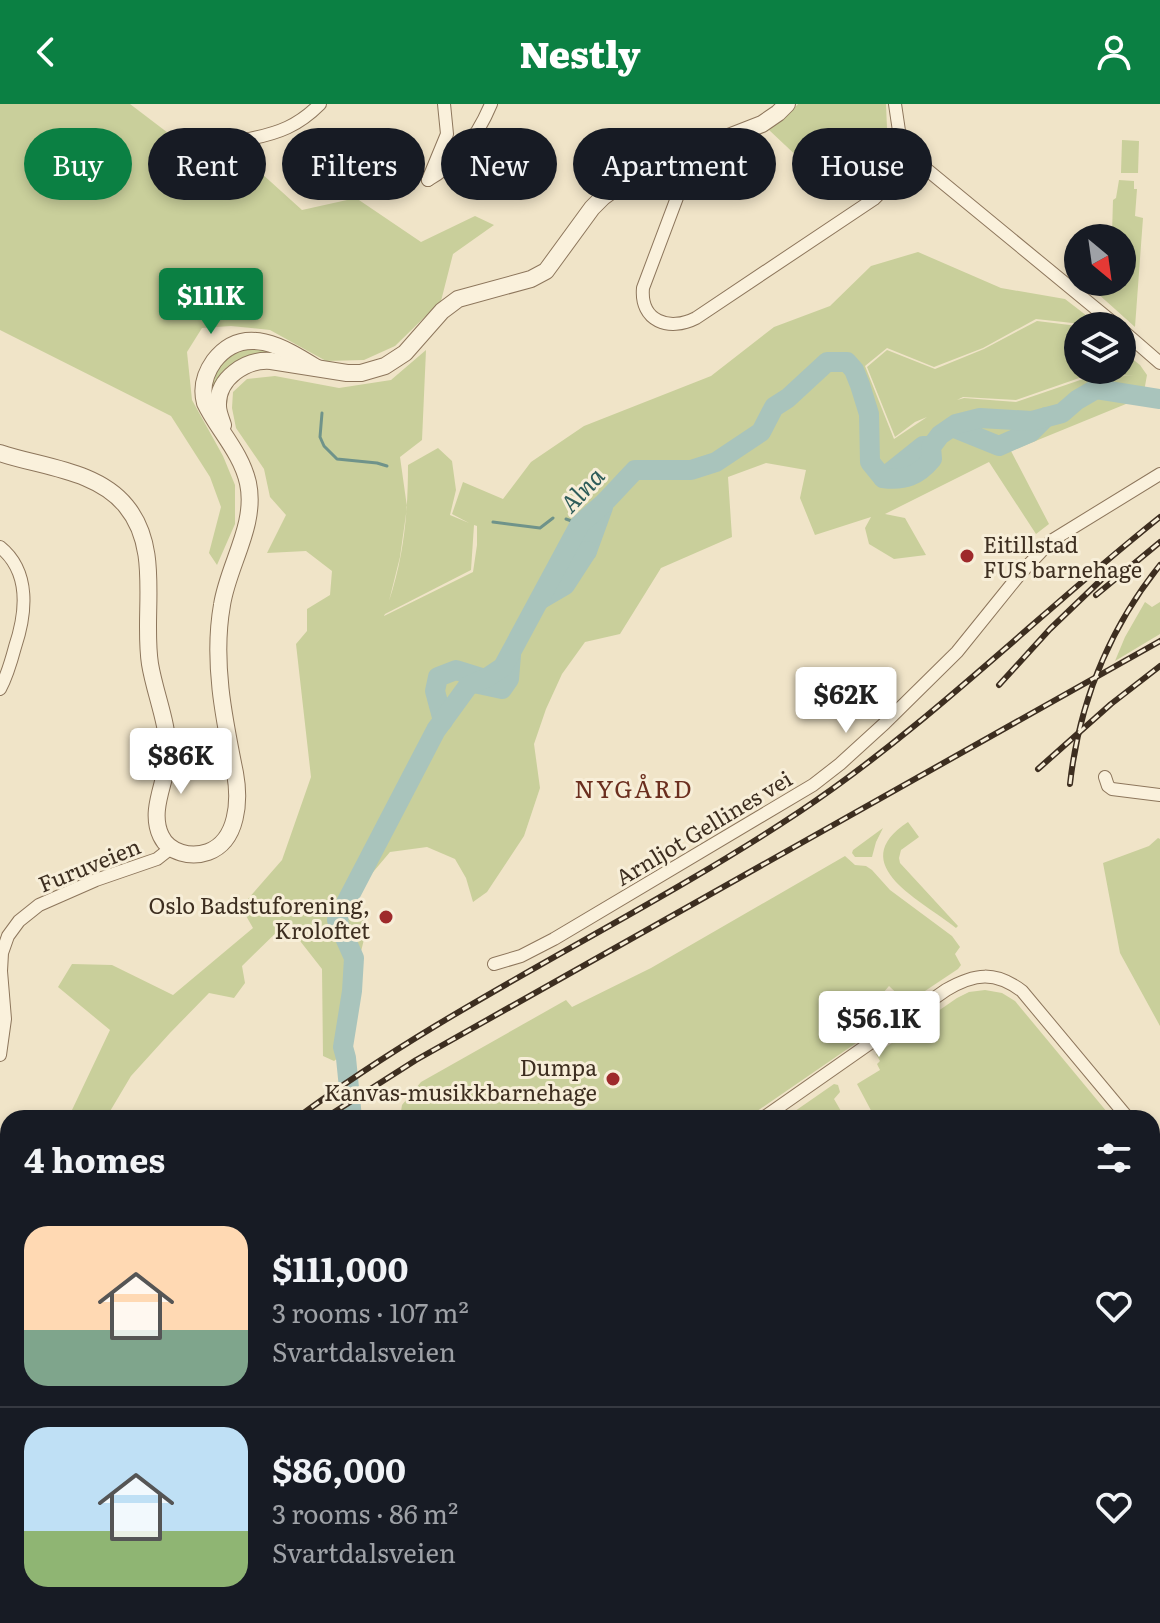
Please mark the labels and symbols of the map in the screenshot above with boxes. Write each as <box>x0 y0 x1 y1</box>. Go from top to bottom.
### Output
north arrow <box>1064 224 1136 296</box>
pin: $111K <box>155 268 267 336</box>
water label: Alna <box>551 458 611 520</box>
place label: Eitillstad FUS barnehage <box>983 527 1142 585</box>
marker: Eitillstad FUS barnehage <box>958 547 976 565</box>
pin: $62K <box>799 667 893 735</box>
pin: $86K <box>134 728 228 796</box>
street label: Arnljot Gellines vei <box>608 761 798 893</box>
district label: NYGÅRD <box>574 770 694 805</box>
street label: Furuveien <box>33 829 145 899</box>
place label: Oslo Badstuforening, Kroloftet <box>149 888 370 946</box>
marker: Oslo Badstuforening, Kroloftet <box>377 908 395 926</box>
pin: $56.1K <box>814 991 944 1059</box>
place label: Dumpa Kanvas-musikkbarnehage <box>324 1050 597 1108</box>
marker: Dumpa Kanvas-musikkbarnehage <box>604 1070 622 1088</box>

